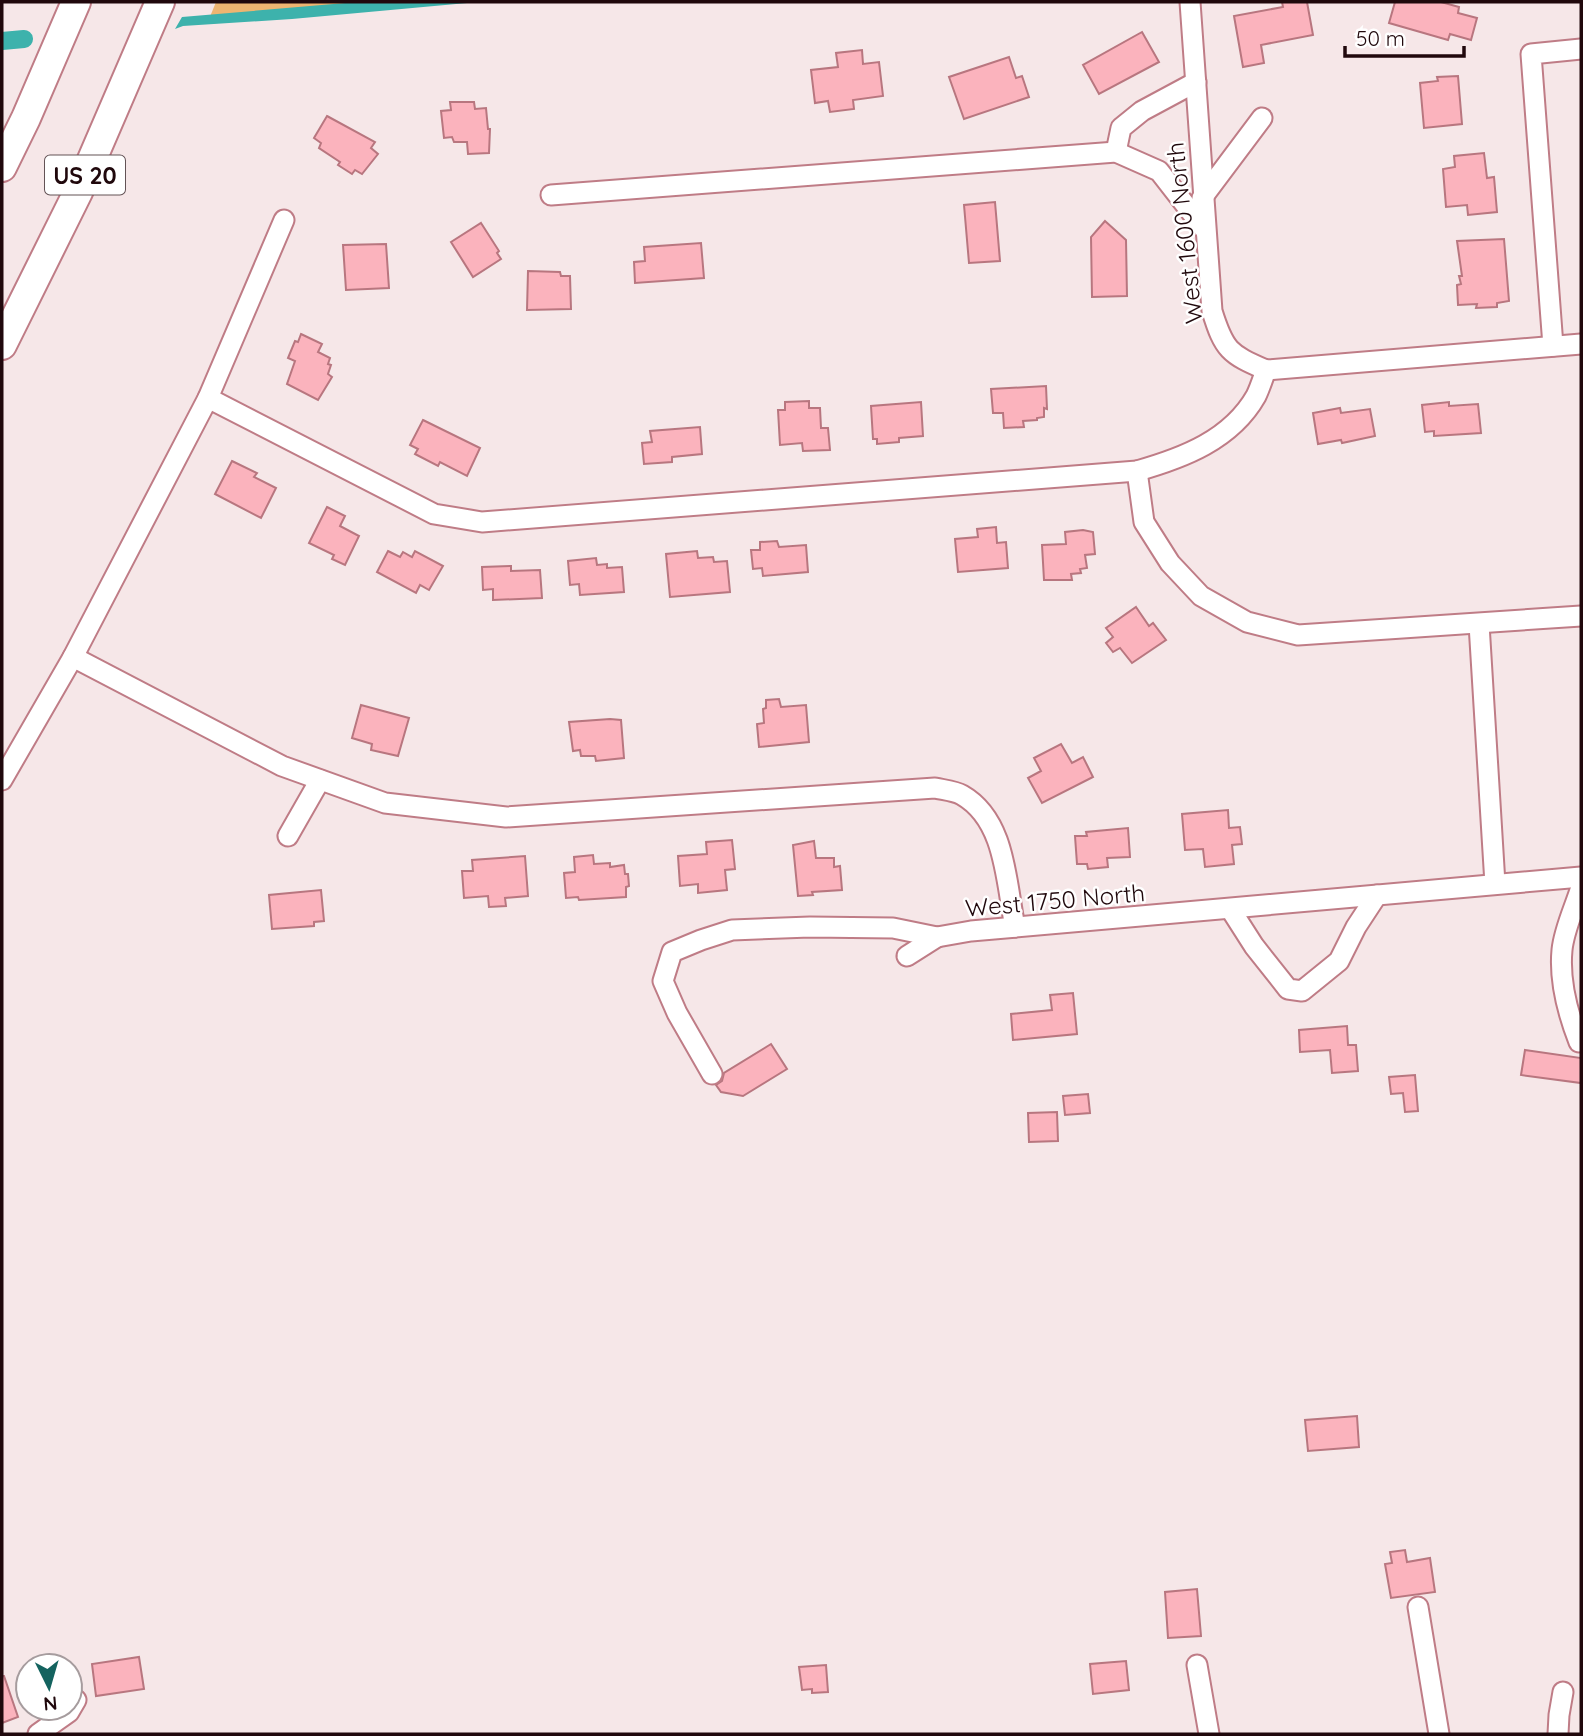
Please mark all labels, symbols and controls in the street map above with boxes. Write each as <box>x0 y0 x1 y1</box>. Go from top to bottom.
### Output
scale bar <box>1345 14 1464 58</box>
text: 50 m <box>1356 25 1405 51</box>
street label: West 1600 North <box>1160 141 1208 325</box>
road number: US 20 <box>45 156 125 194</box>
street label: West 1750 North <box>964 877 1146 923</box>
north arrow <box>14 1652 84 1722</box>
text: N <box>42 1691 58 1716</box>

